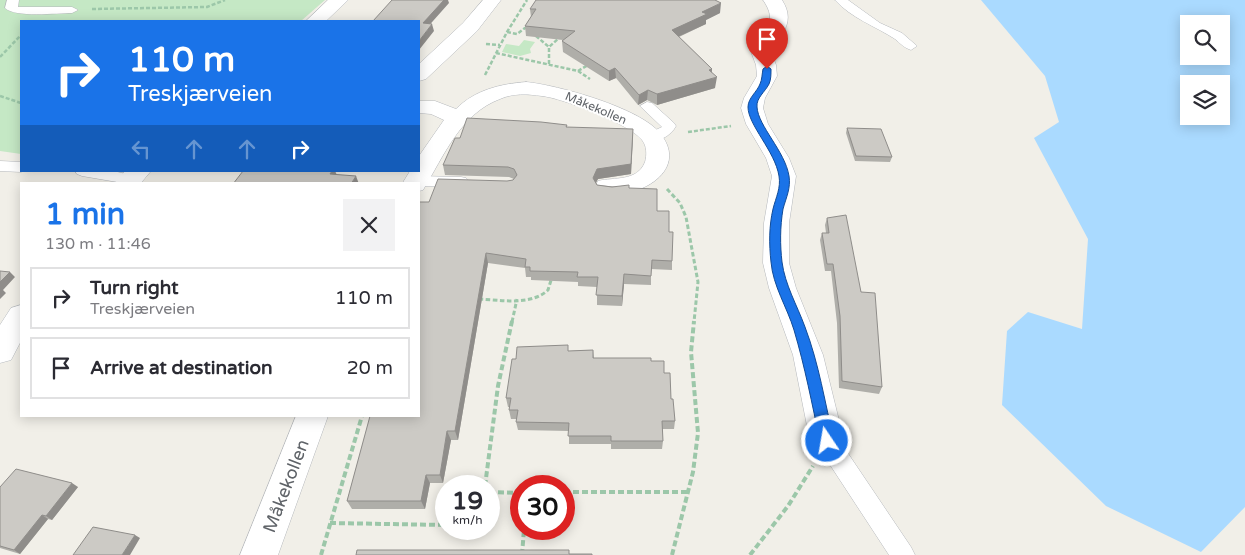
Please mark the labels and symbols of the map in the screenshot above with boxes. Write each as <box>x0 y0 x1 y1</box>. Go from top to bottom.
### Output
pin <box>746 18 788 69</box>
street label: Måkekollen <box>563 89 629 127</box>
position arrow <box>800 414 852 466</box>
street label: Måkekollen <box>258 436 314 536</box>
speed limit sign: 30 <box>510 475 575 540</box>

